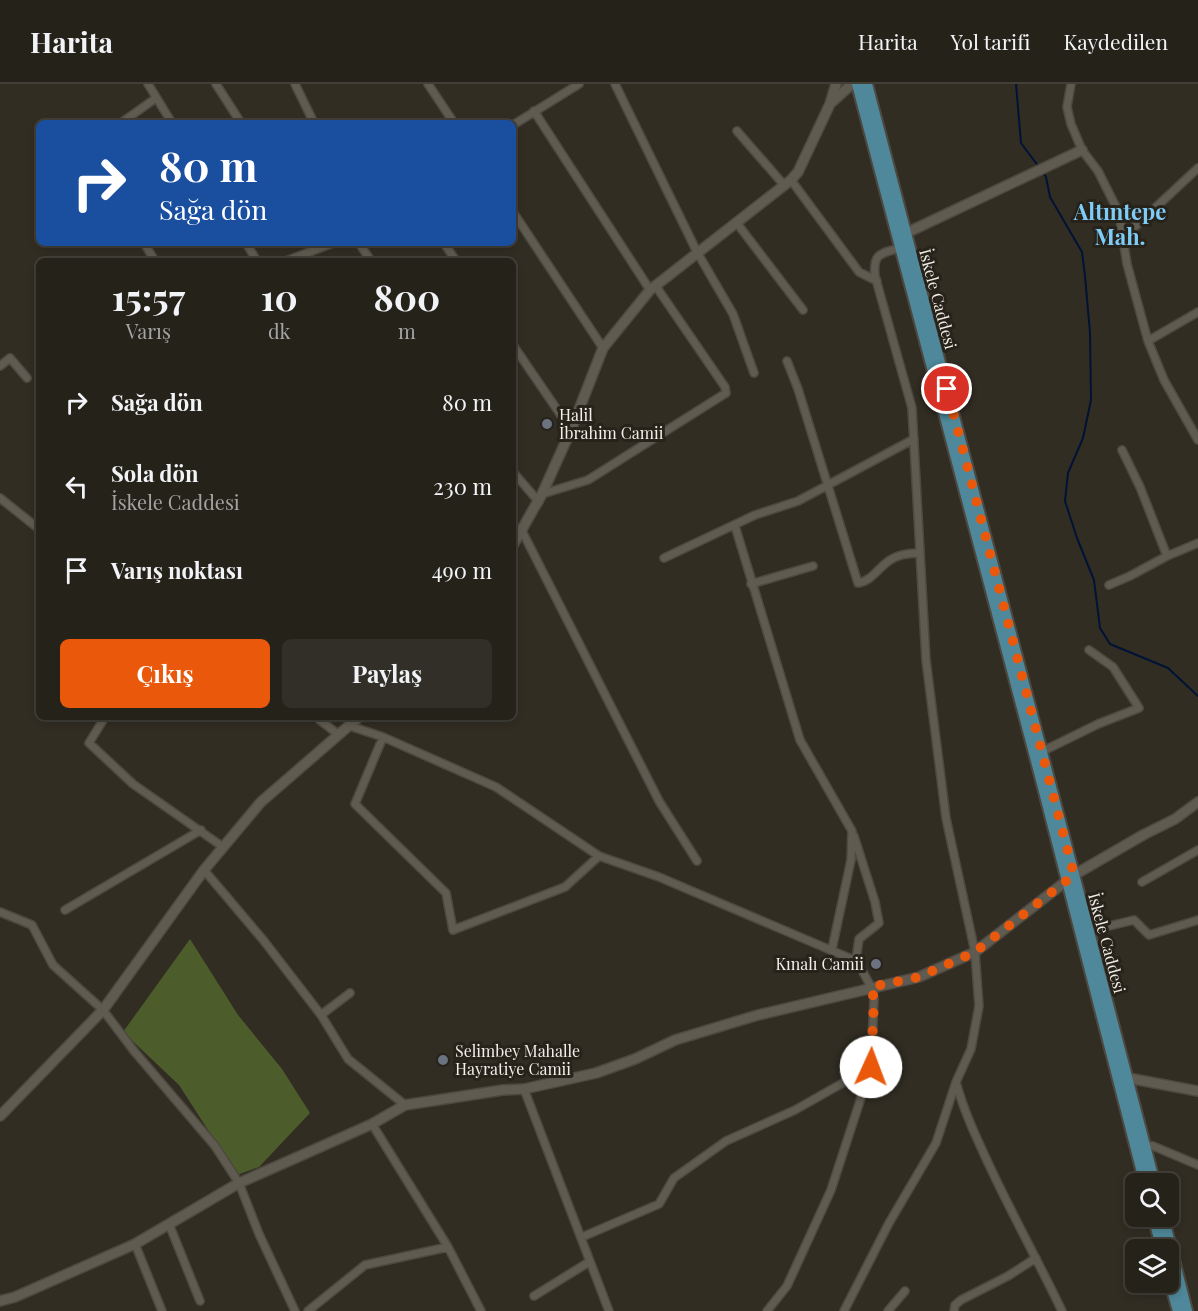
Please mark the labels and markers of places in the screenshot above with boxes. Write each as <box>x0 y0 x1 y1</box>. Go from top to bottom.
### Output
pin <box>921 363 972 414</box>
place label: Halil İbrahim Camii <box>559 404 664 443</box>
marker: Halil İbrahim Camii <box>540 417 554 431</box>
place label: Kınalı Camii <box>776 953 864 974</box>
marker: Kınalı Camii <box>869 957 883 971</box>
place label: Selimbey Mahalle Hayratiye Camii <box>455 1040 580 1079</box>
marker: Selimbey Mahalle Hayratiye Camii <box>436 1053 450 1067</box>

